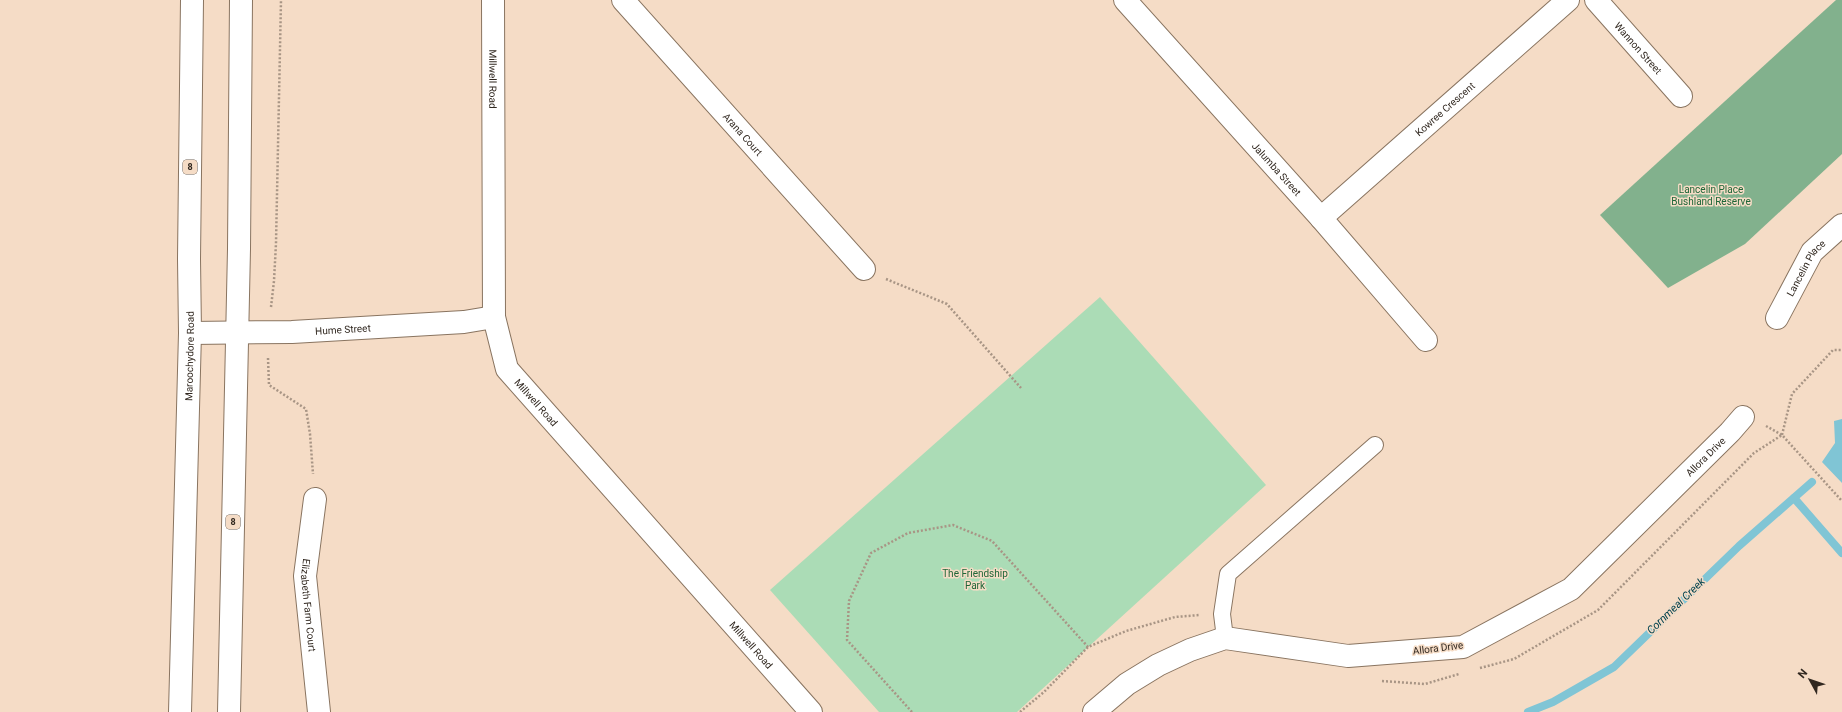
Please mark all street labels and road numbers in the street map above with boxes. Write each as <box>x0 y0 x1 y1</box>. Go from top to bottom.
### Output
street label: Wannon Street <box>1613 20 1664 76</box>
street label: Millwell Road <box>488 49 499 109</box>
street label: Kowree Crescent <box>1413 80 1477 138</box>
street label: Arana Court <box>721 111 765 158</box>
street label: Jalumba Street <box>1250 140 1303 198</box>
road number: 8 <box>183 160 197 174</box>
street label: Lancelin Place <box>1784 237 1827 298</box>
street label: Maroochydore Road <box>183 311 196 401</box>
street label: Hume Street <box>315 322 371 336</box>
street label: Millwell Road <box>513 376 560 428</box>
street label: Allora Drive <box>1683 435 1727 478</box>
road number: 8 <box>226 515 240 529</box>
street label: Elizabeth Farm Court <box>299 558 318 652</box>
street label: Millwell Road <box>728 619 775 670</box>
street label: Allora Drive <box>1412 639 1464 657</box>

